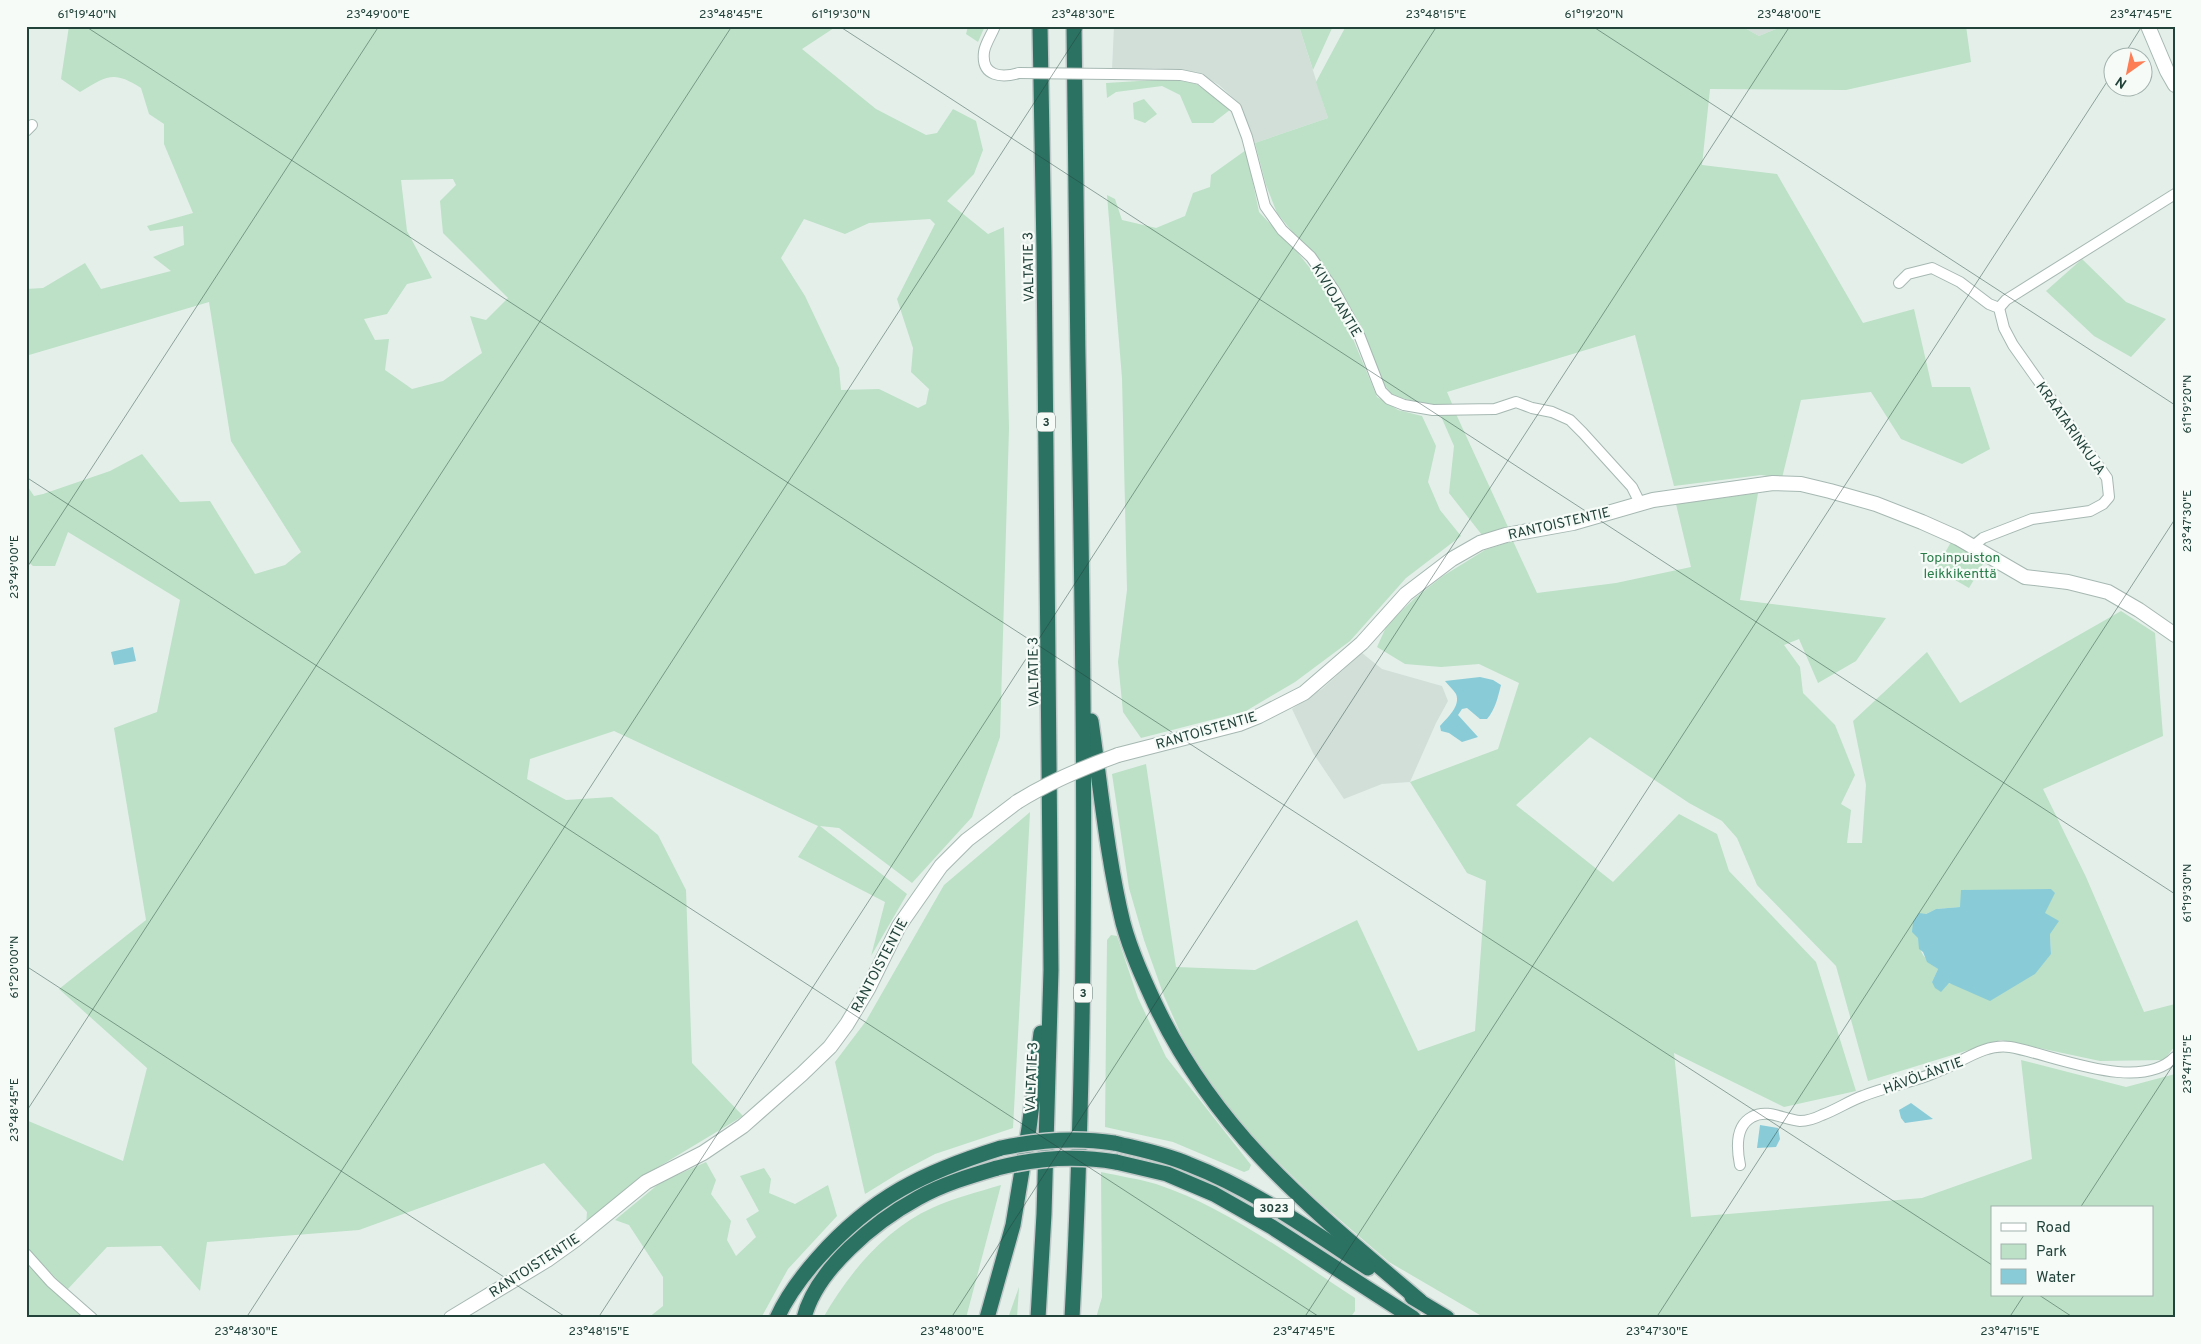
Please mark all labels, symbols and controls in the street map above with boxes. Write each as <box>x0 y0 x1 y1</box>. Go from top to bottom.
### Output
text: 61°19'40"N <box>57 7 117 23</box>
text: 23°49'00"E <box>346 7 410 23</box>
text: 23°48'45"E <box>699 7 763 23</box>
text: 61°19'30"N <box>812 7 870 23</box>
text: 23°48'30"E <box>1051 7 1115 23</box>
text: 23°48'15"E <box>1406 7 1466 23</box>
text: 61°19'20"N <box>1564 7 1624 23</box>
text: 23°48'00"E <box>1757 7 1821 23</box>
text: 23°47'45"E <box>2110 7 2172 23</box>
north arrow <box>2104 48 2154 98</box>
text: N <box>2113 72 2131 92</box>
street label: VALTATIE 3 <box>1020 232 1039 302</box>
street label: KIVIOJANTIE <box>1307 261 1364 341</box>
text: 61°19'20"N <box>2180 374 2196 434</box>
street label: KRAATARINKUJA <box>2031 379 2108 479</box>
road number: 3 <box>1037 412 1055 432</box>
text: 23°47'30"E <box>2180 490 2196 552</box>
street label: RANTOISTENTIE <box>1507 504 1612 544</box>
text: 23°49'00"E <box>7 535 23 599</box>
park label: Topinpuiston leikkikenttä <box>1920 550 2000 583</box>
street label: VALTATIE 3 <box>1025 637 1044 707</box>
street label: RANTOISTENTIE <box>1154 709 1259 754</box>
text: 61°19'30"N <box>2180 864 2196 922</box>
street label: RANTOISTENTIE <box>848 916 912 1016</box>
text: 61°20'00"N <box>7 936 23 998</box>
road number: 3 <box>1074 984 1092 1002</box>
text: 23°47'15"E <box>2180 1034 2196 1094</box>
street label: VALTATIE 3 <box>1023 1042 1042 1113</box>
street label: HÄVÖLÄNTIE <box>1881 1053 1966 1099</box>
text: 23°48'45"E <box>7 1078 23 1142</box>
road number: 3023 <box>1254 1198 1294 1218</box>
legend <box>1991 1206 2154 1296</box>
text: Road <box>2036 1219 2071 1238</box>
street label: RANTOISTENTIE <box>486 1231 583 1302</box>
text: Park <box>2036 1243 2067 1262</box>
text: Water <box>2036 1269 2076 1288</box>
text: 23°48'30"E <box>214 1324 278 1340</box>
text: 23°48'15"E <box>569 1324 629 1340</box>
text: 23°48'00"E <box>920 1324 984 1340</box>
text: 23°47'45"E <box>1273 1324 1335 1340</box>
text: 23°47'30"E <box>1626 1324 1688 1340</box>
text: 23°47'15"E <box>1980 1324 2040 1340</box>

